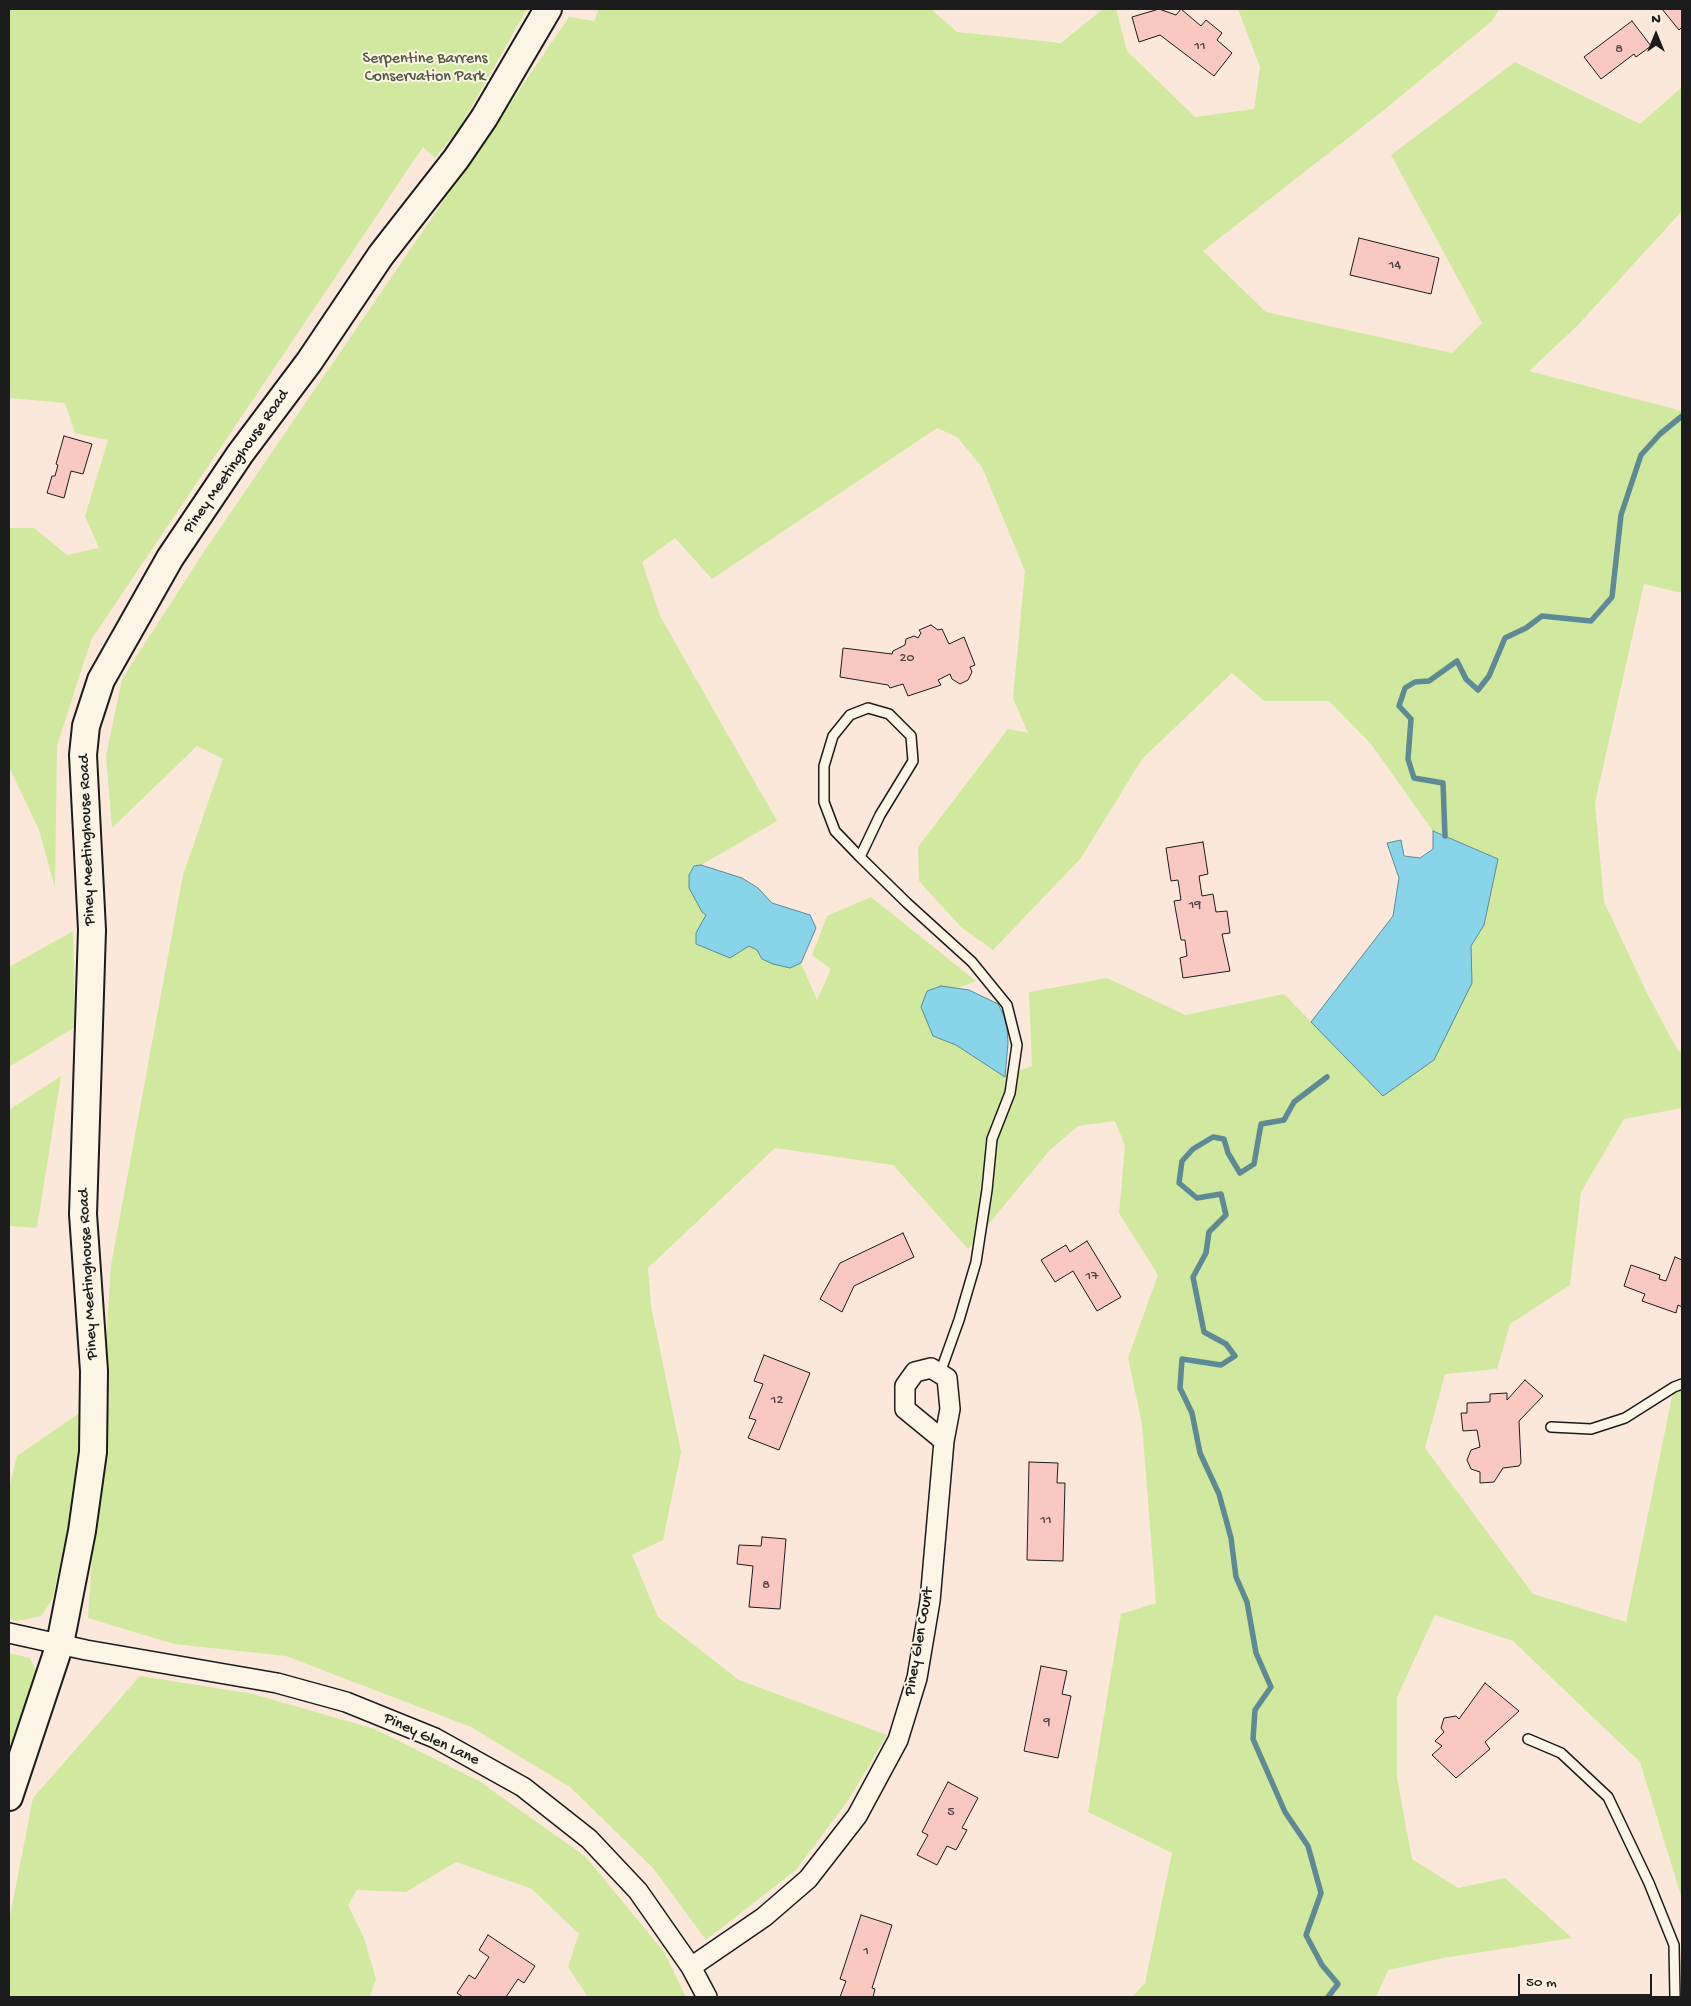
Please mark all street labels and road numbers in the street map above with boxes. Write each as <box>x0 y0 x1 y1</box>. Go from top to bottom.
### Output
street label: Piney Meetinghouse Road <box>180 386 294 538</box>
street label: Piney Meetinghouse Road <box>75 754 101 926</box>
street label: Piney Meetinghouse Road <box>75 1188 103 1360</box>
street label: Piney Glen Court <box>901 1586 939 1698</box>
street label: Piney Glen Lane <box>380 1709 482 1771</box>

